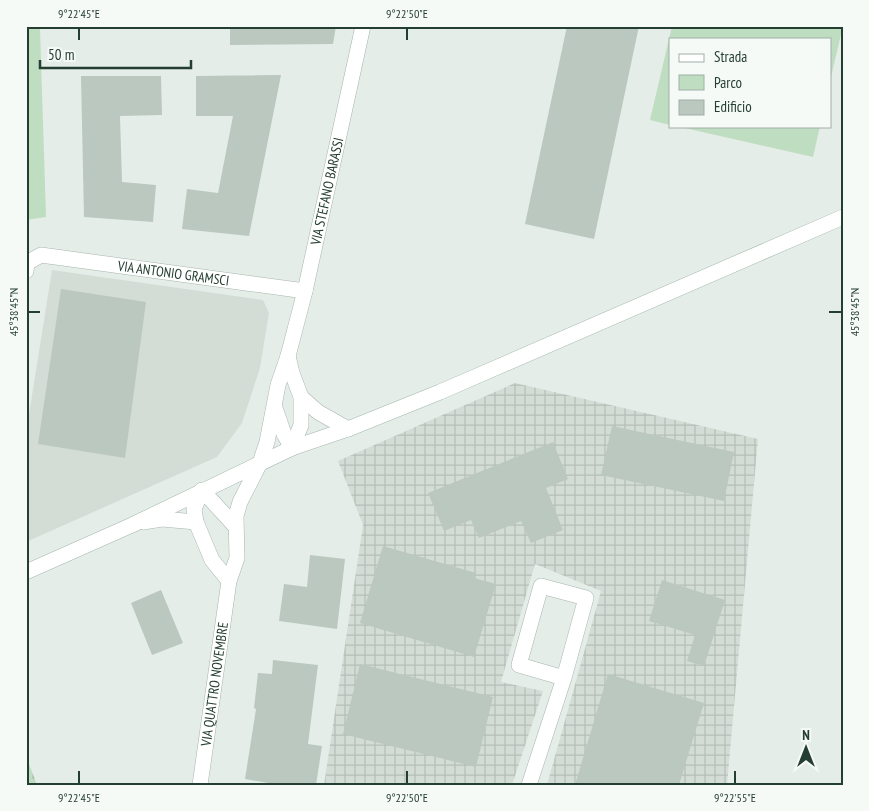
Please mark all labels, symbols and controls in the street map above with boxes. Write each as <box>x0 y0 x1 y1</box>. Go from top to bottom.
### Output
text: 9°22'45"E <box>58 6 100 21</box>
text: 9°22'50"E <box>386 6 428 21</box>
scale bar <box>40 38 191 70</box>
legend <box>669 38 832 128</box>
text: 50 m <box>48 45 74 64</box>
text: Strada <box>714 47 747 66</box>
text: Parco <box>714 73 742 92</box>
text: Edificio <box>714 97 752 116</box>
street label: VIA STEFANO BARASSI <box>306 136 347 248</box>
street label: VIA ANTONIO GRAMSCI <box>116 256 230 290</box>
text: 45°38'45"N <box>6 288 21 336</box>
text: 45°38'45"N <box>847 288 862 336</box>
street label: VIA QUATTRO NOVEMBRE <box>196 621 232 748</box>
north arrow <box>782 724 832 774</box>
text: N <box>802 726 810 744</box>
text: 9°22'45"E <box>58 790 100 805</box>
text: 9°22'50"E <box>386 790 428 805</box>
text: 9°22'55"E <box>714 790 756 805</box>

